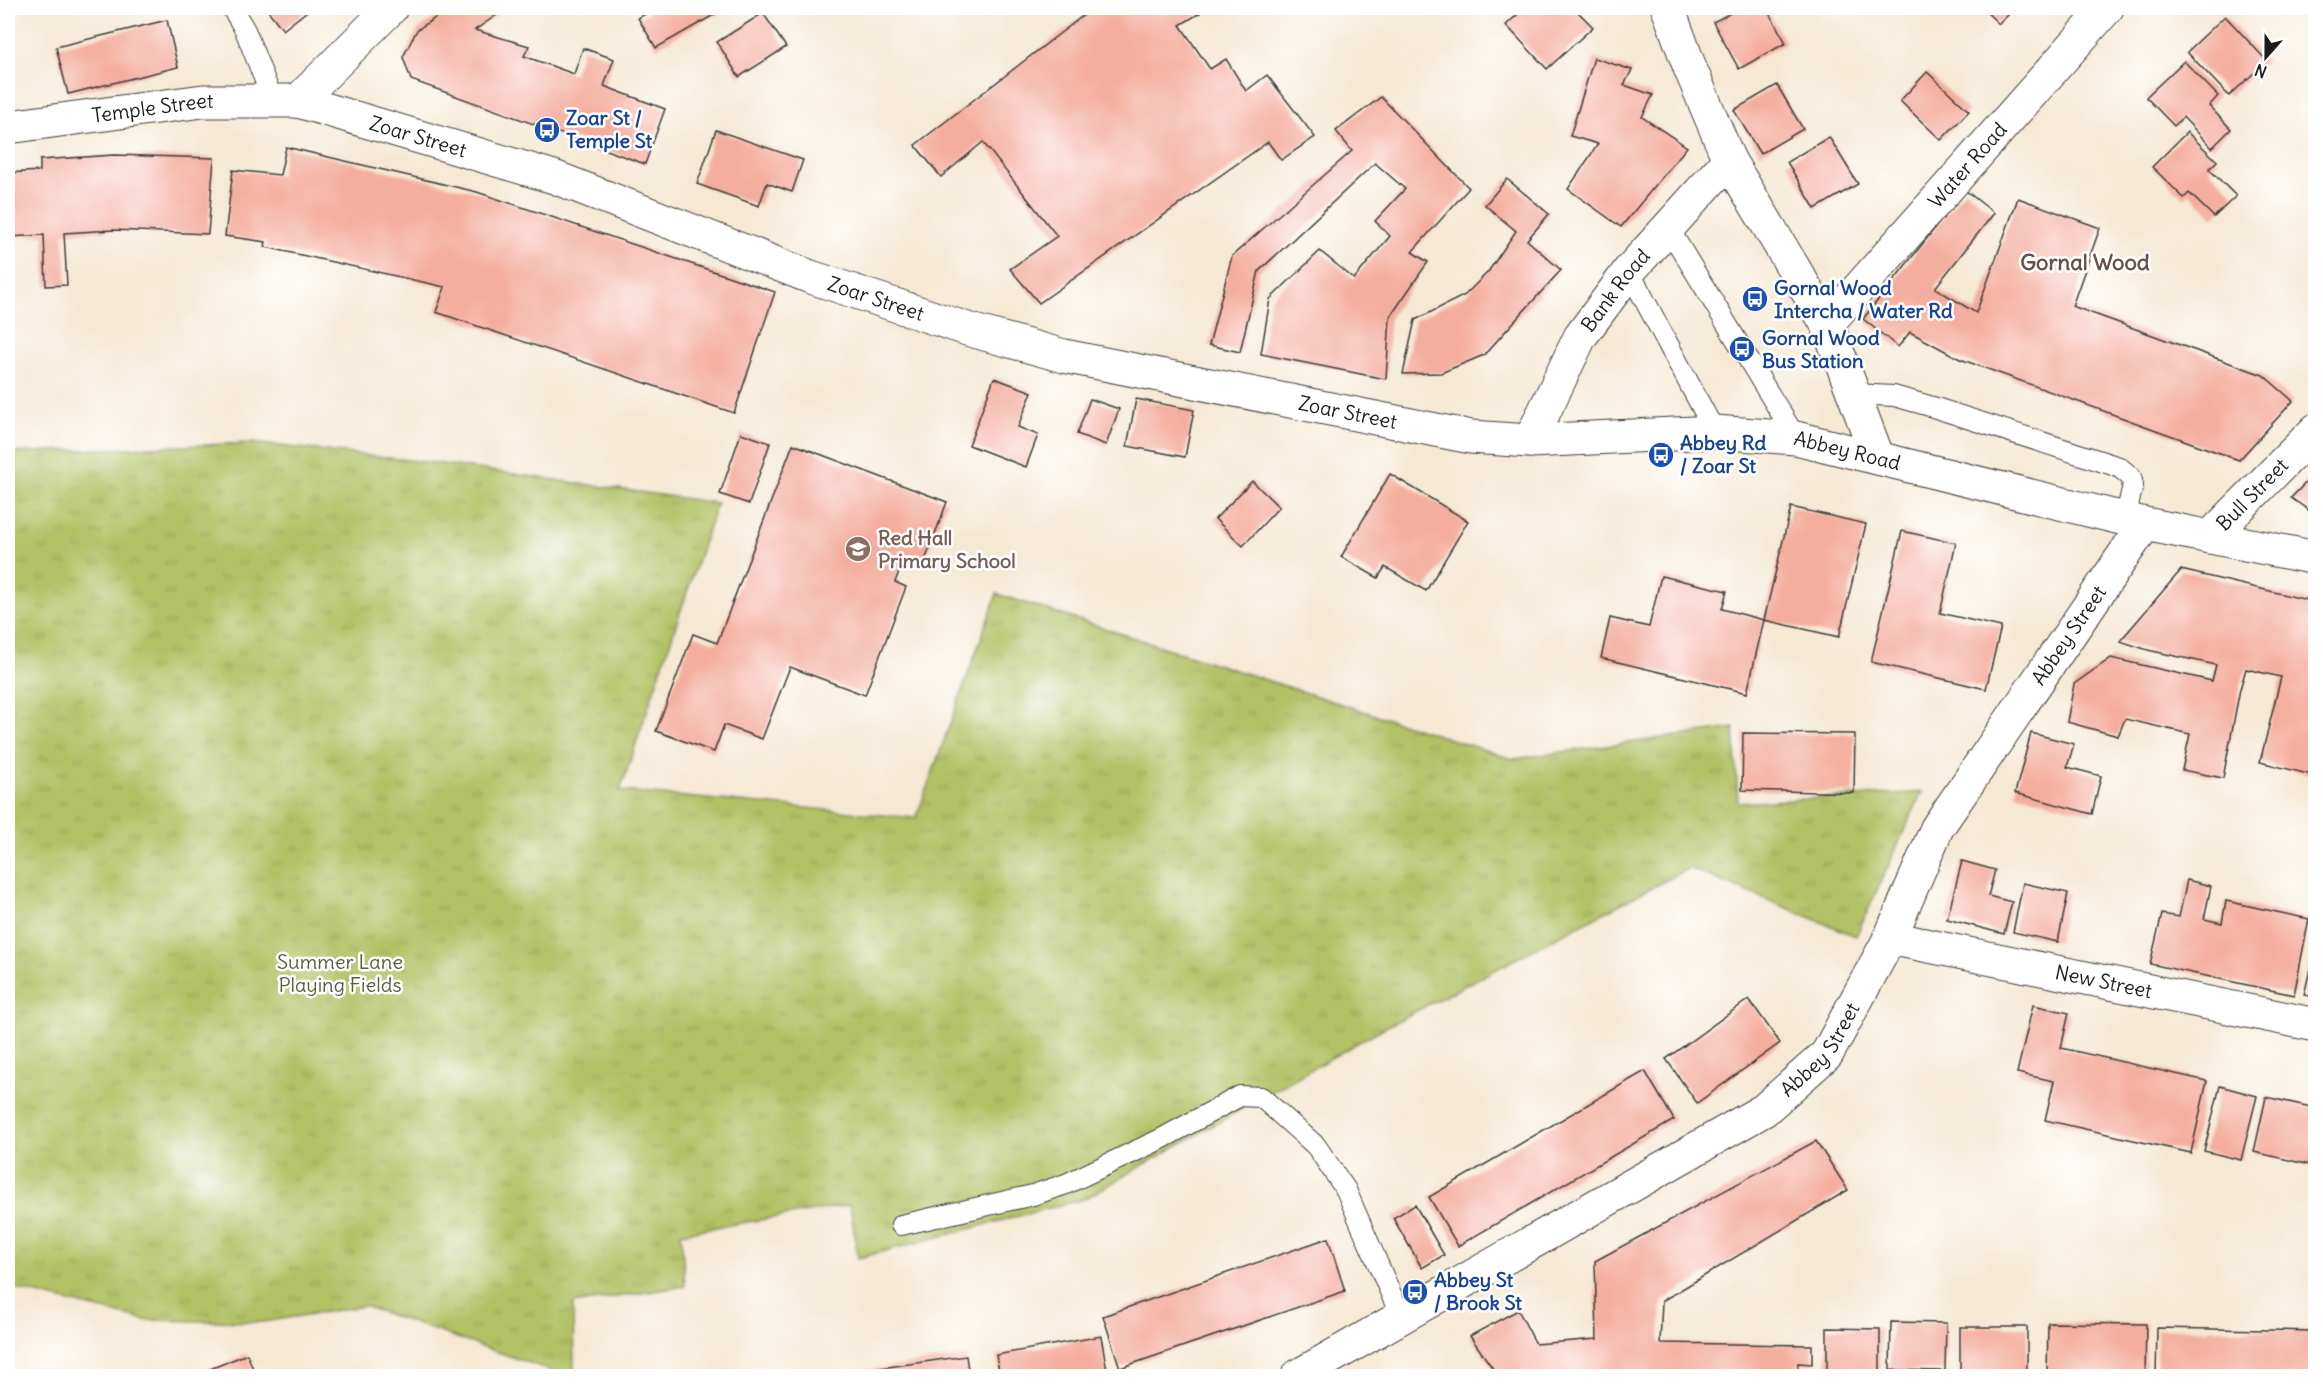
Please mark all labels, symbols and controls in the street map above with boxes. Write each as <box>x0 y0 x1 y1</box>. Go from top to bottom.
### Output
north arrow <box>2236 27 2296 87</box>
text: N <box>2252 60 2269 82</box>
street label: Temple Street <box>90 88 214 128</box>
place label: Zoar St / Temple St <box>566 105 653 153</box>
street label: Zoar Street <box>367 110 470 162</box>
bus stop icon: Zoar St / Temple St <box>532 115 562 145</box>
street label: Water Road <box>1923 117 2012 213</box>
street label: Bank Road <box>1575 243 1655 336</box>
district label: Gornal Wood <box>2020 248 2150 276</box>
street label: Zoar Street <box>825 271 928 326</box>
place label: Gornal Wood Intercha / Water Rd <box>1774 275 1953 323</box>
bus stop icon: Gornal Wood Intercha / Water Rd <box>1740 284 1770 314</box>
place label: Gornal Wood Bus Station <box>1762 325 1880 373</box>
bus stop icon: Gornal Wood Bus Station <box>1727 334 1757 364</box>
street label: Zoar Street <box>1296 390 1400 434</box>
street label: Abbey Road <box>1792 425 1903 475</box>
place label: Abbey Rd / Zoar St <box>1680 430 1766 478</box>
bus stop icon: Abbey Rd / Zoar St <box>1646 440 1676 470</box>
street label: Bull Street <box>2211 452 2293 535</box>
place label: Red Hall Primary School <box>878 525 1016 573</box>
school or university icon: Red Hall Primary School <box>843 534 873 564</box>
street label: Abbey Street <box>2026 580 2111 690</box>
park label: Summer Lane Playing Fields <box>277 949 403 997</box>
street label: New Street <box>2053 959 2155 1003</box>
street label: Abbey Street <box>1775 998 1865 1102</box>
place label: Abbey St / Brook St <box>1434 1267 1522 1315</box>
bus stop icon: Abbey St / Brook St <box>1400 1277 1430 1307</box>

